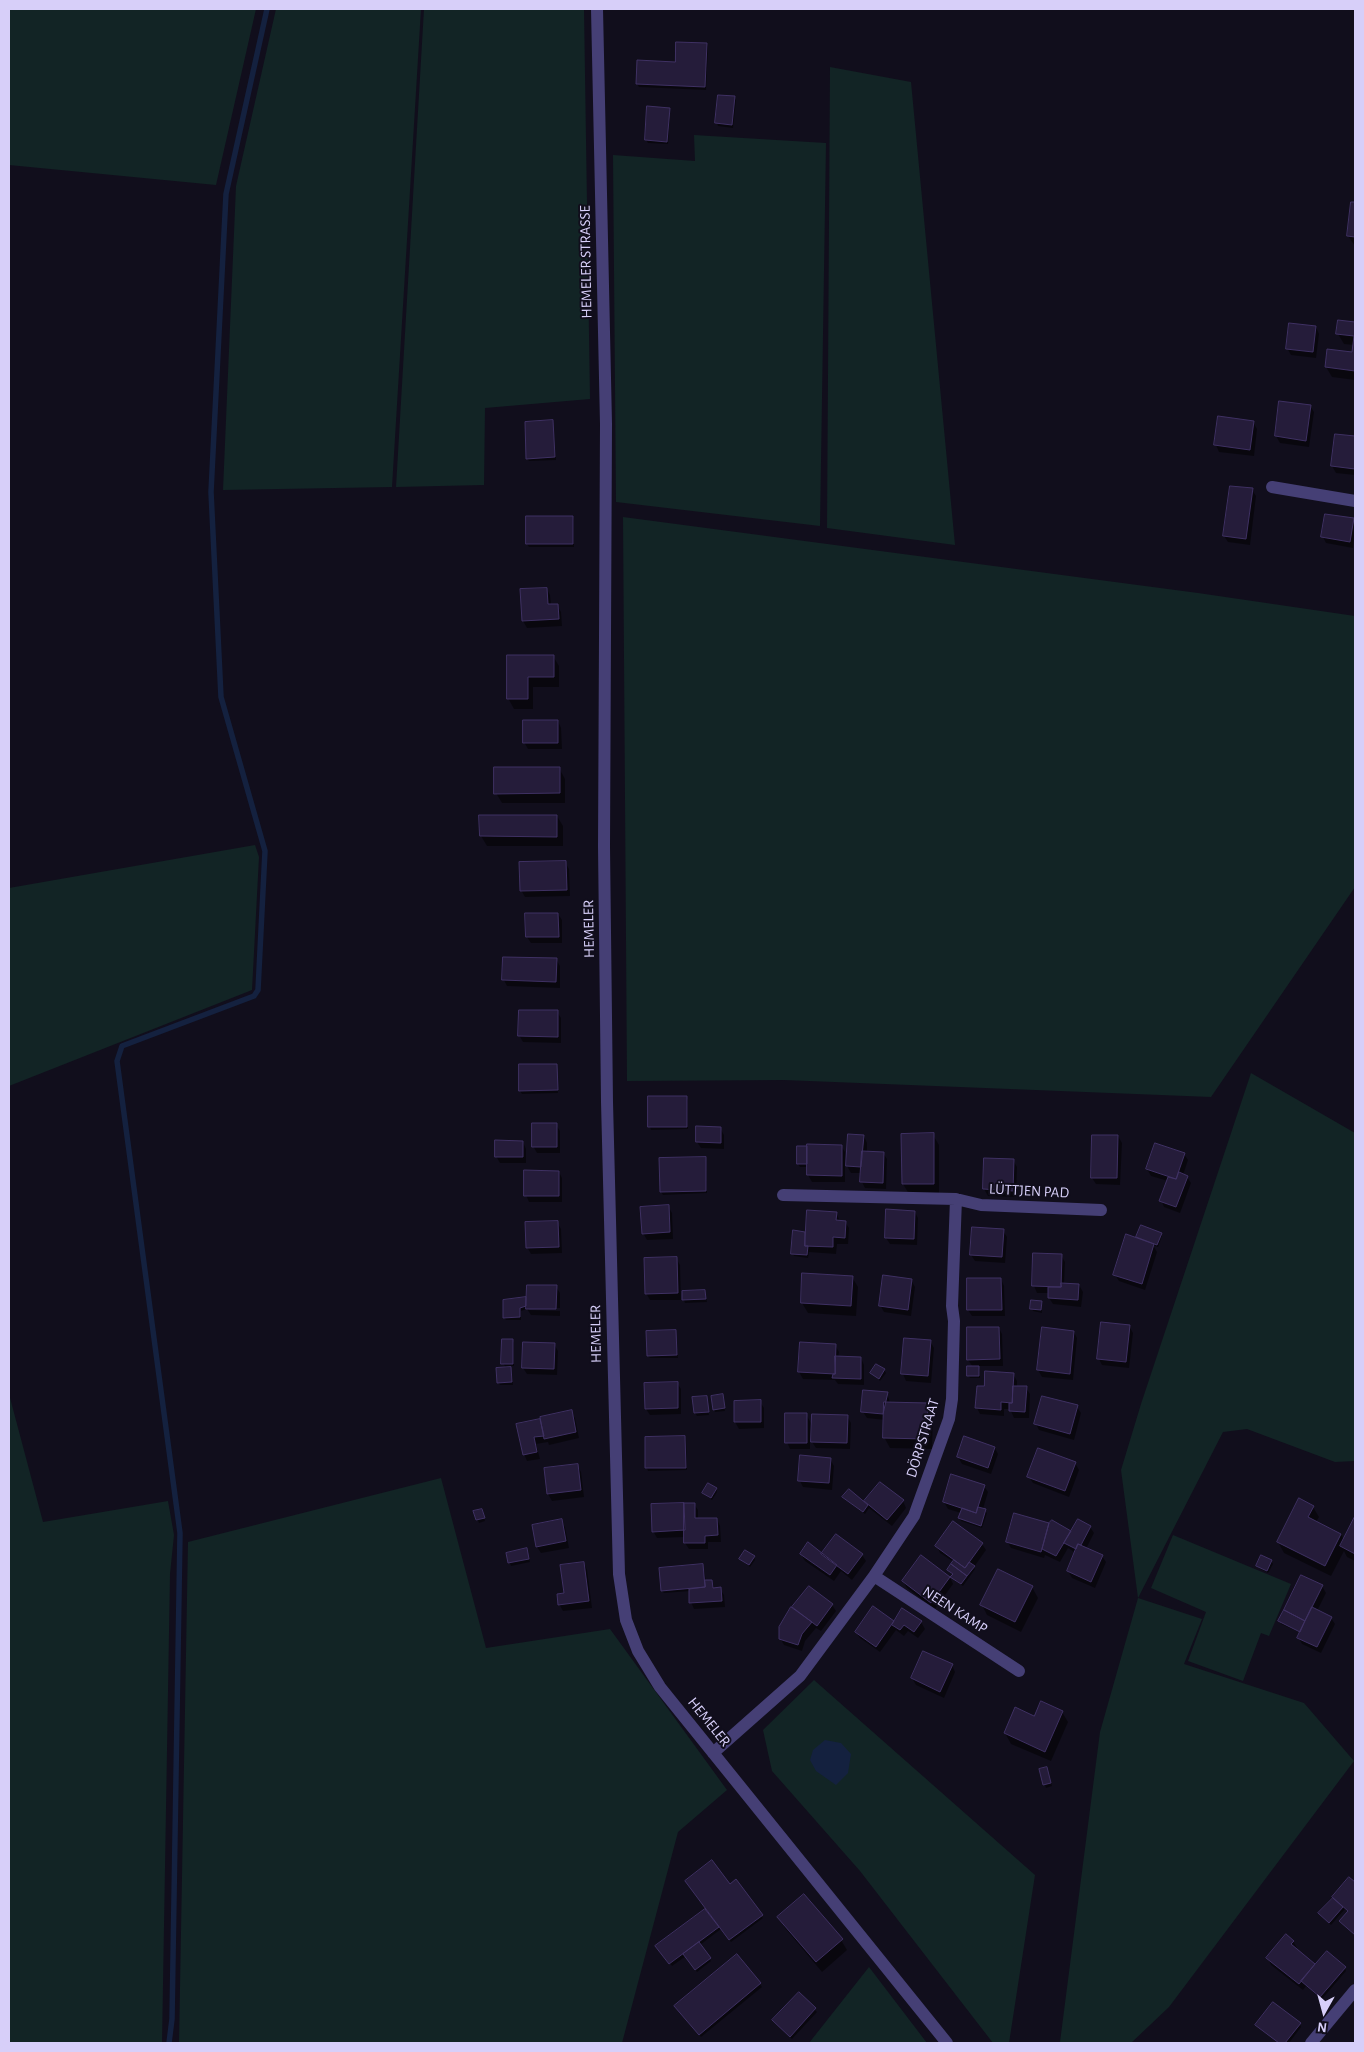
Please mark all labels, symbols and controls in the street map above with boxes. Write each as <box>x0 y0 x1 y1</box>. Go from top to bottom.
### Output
street label: HEMELER STRASSE <box>576 205 596 319</box>
street label: HEMELER <box>579 900 599 958</box>
street label: LÜTTJEN PAD <box>988 1180 1070 1202</box>
street label: HEMELER <box>586 1305 606 1363</box>
street label: DÖRPSTRAAT <box>902 1396 944 1480</box>
street label: NEEN KAMP <box>919 1582 991 1638</box>
street label: HEMELER <box>684 1694 734 1750</box>
north arrow <box>1299 1987 1349 2037</box>
text: N <box>1316 2019 1328 2034</box>

